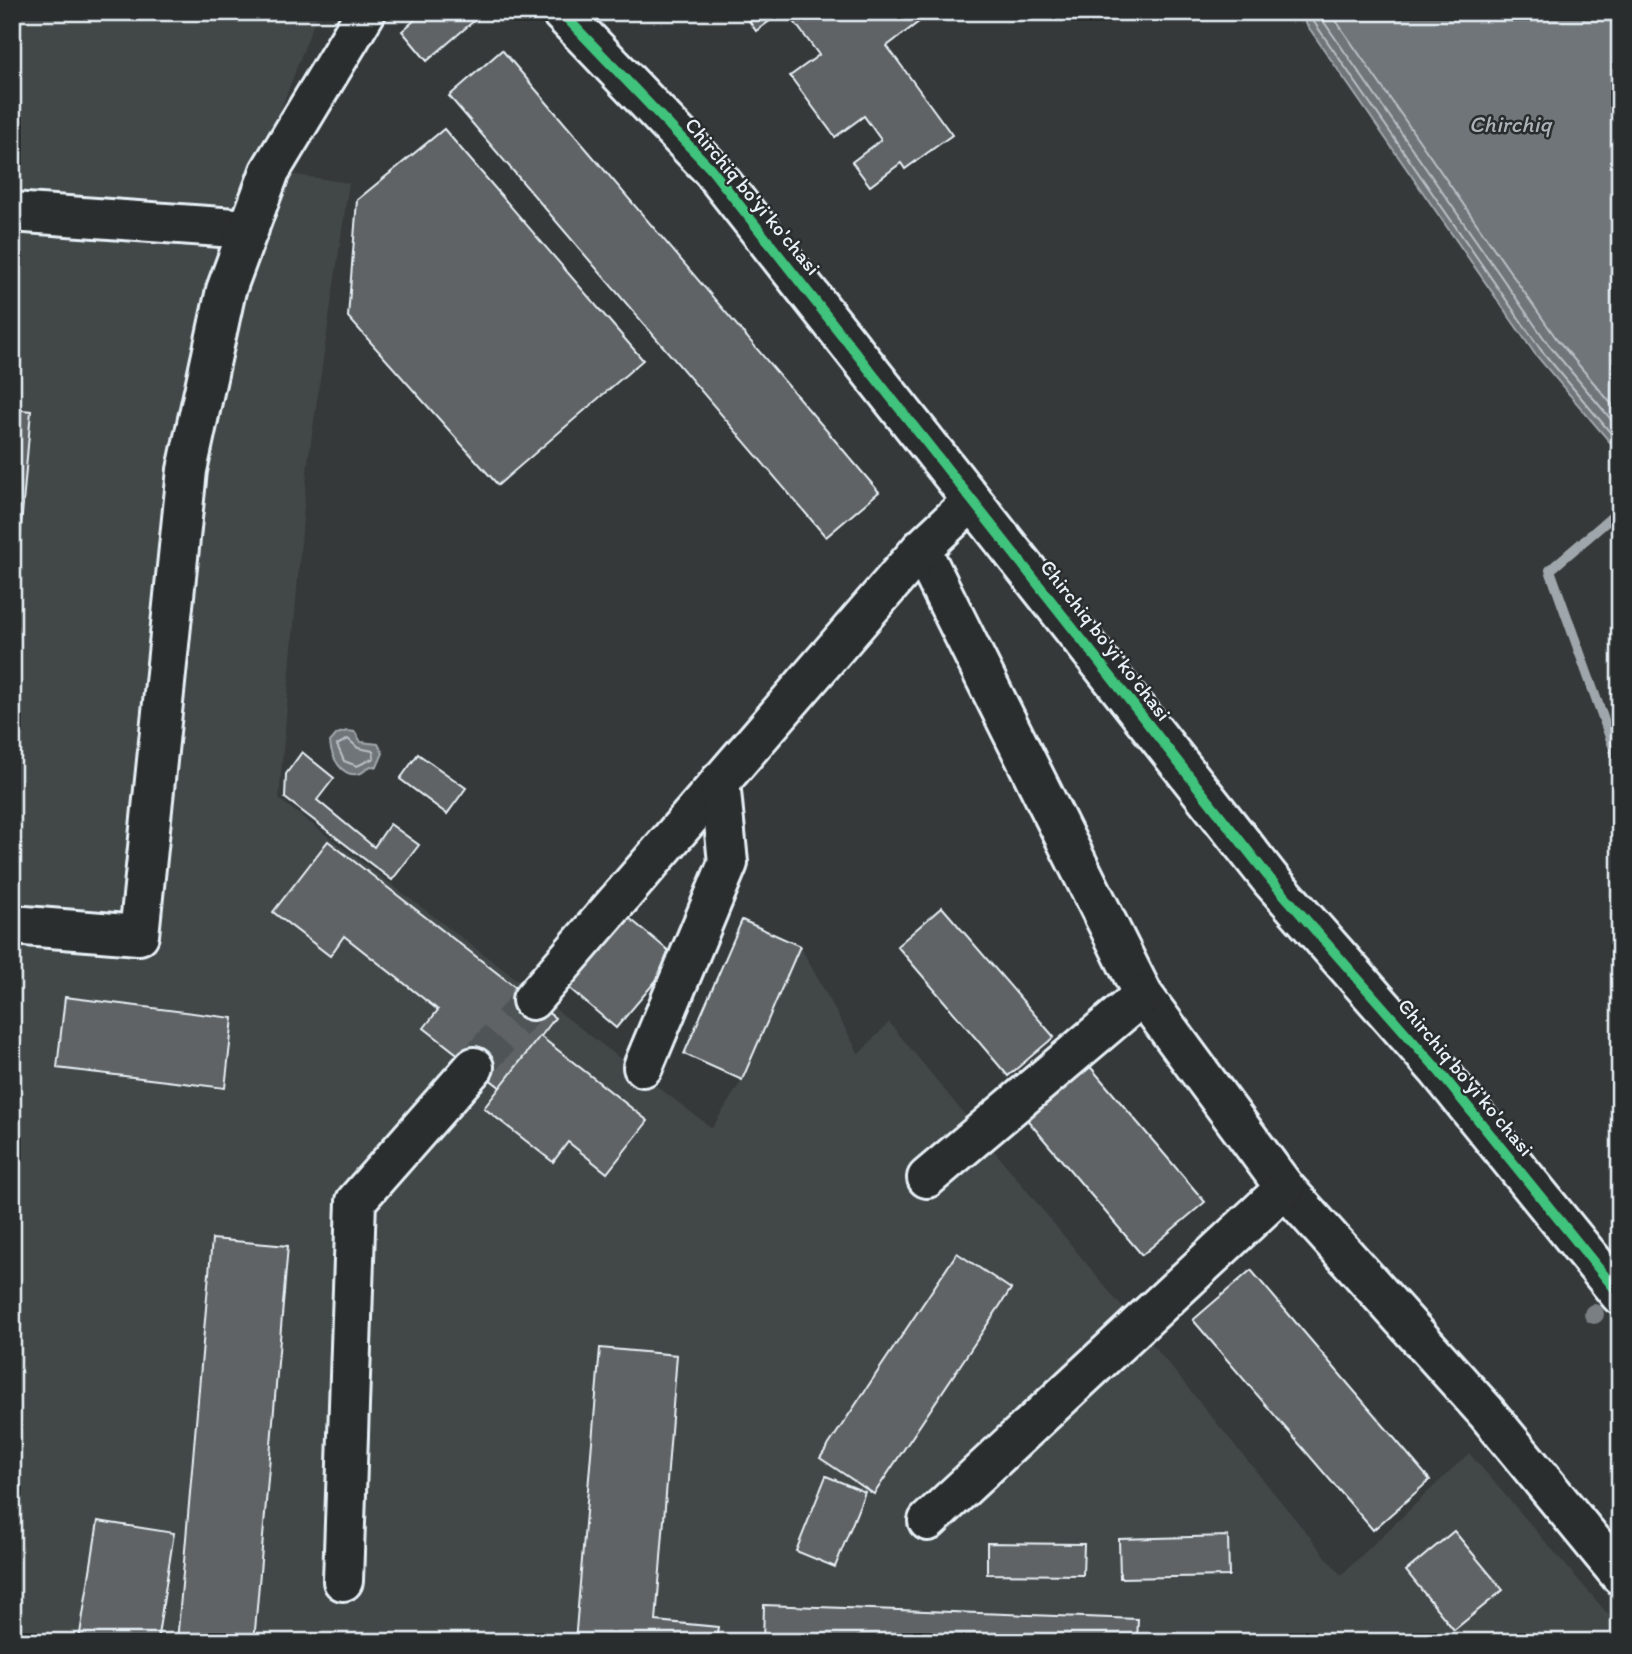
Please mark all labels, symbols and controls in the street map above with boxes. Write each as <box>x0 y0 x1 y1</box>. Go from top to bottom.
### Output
water label: Chirchiq <box>1469 110 1554 138</box>
street label: Chirchiq bo'yi ko'chasi <box>680 112 826 280</box>
street label: Chirchiq bo'yi ko'chasi <box>1035 554 1177 726</box>
street label: Chirchiq bo'yi ko'chasi <box>1393 993 1539 1161</box>

